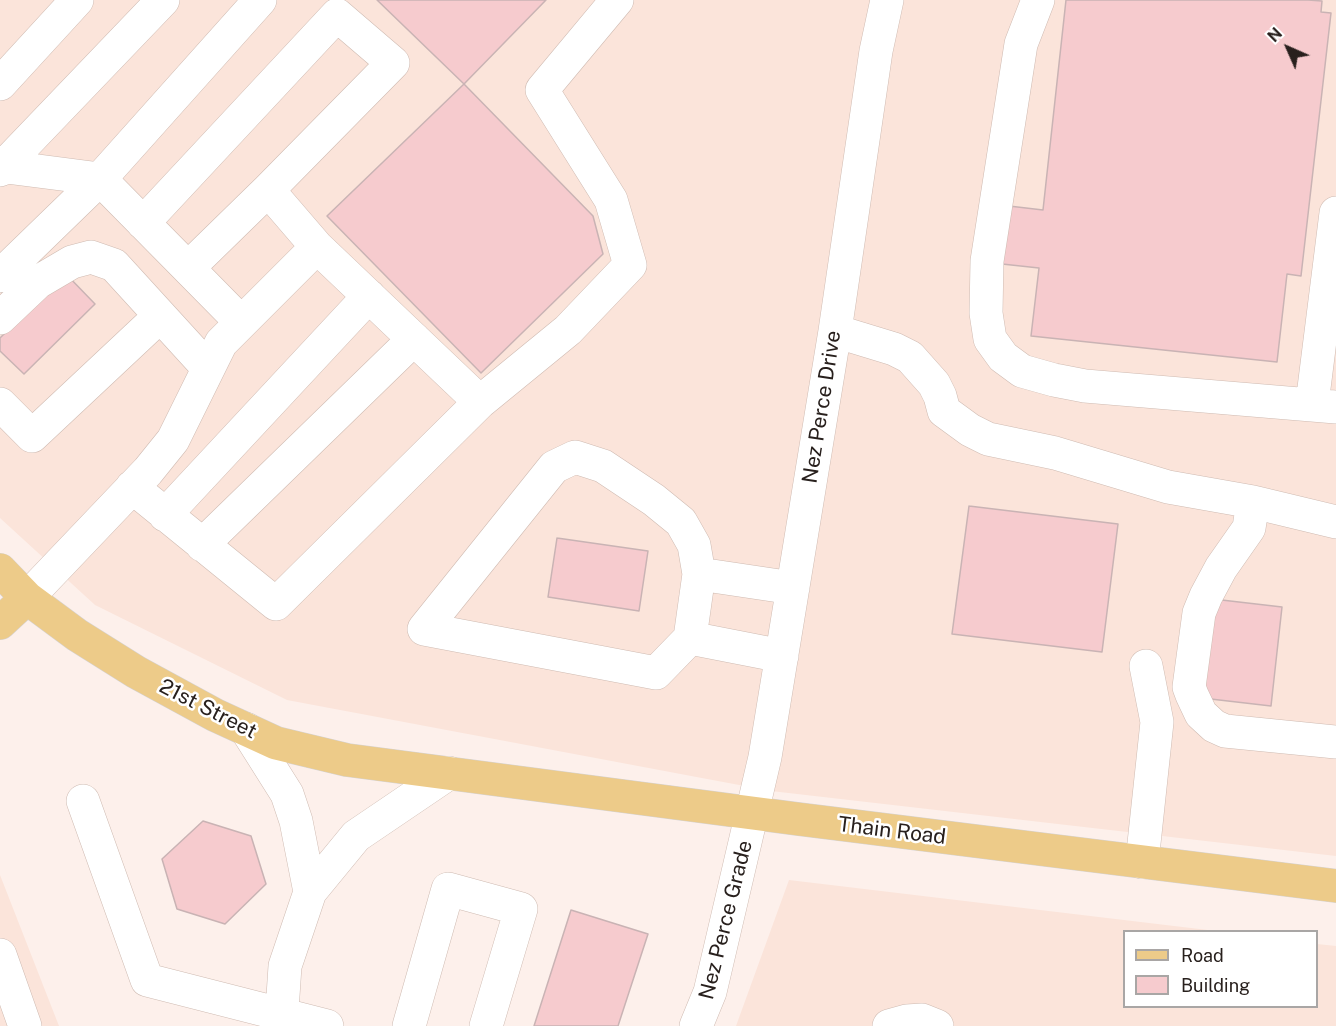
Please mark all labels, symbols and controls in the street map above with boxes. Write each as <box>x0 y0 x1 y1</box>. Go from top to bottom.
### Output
north arrow <box>1258 18 1318 78</box>
text: N <box>1264 24 1286 46</box>
street label: Nez Perce Drive <box>797 329 847 485</box>
street label: 21st Street <box>155 674 261 744</box>
street label: Thain Road <box>837 812 947 850</box>
street label: Nez Perce Grade <box>694 838 758 1002</box>
legend <box>1123 930 1318 1008</box>
text: Road <box>1181 945 1224 966</box>
text: Building <box>1181 975 1250 996</box>

